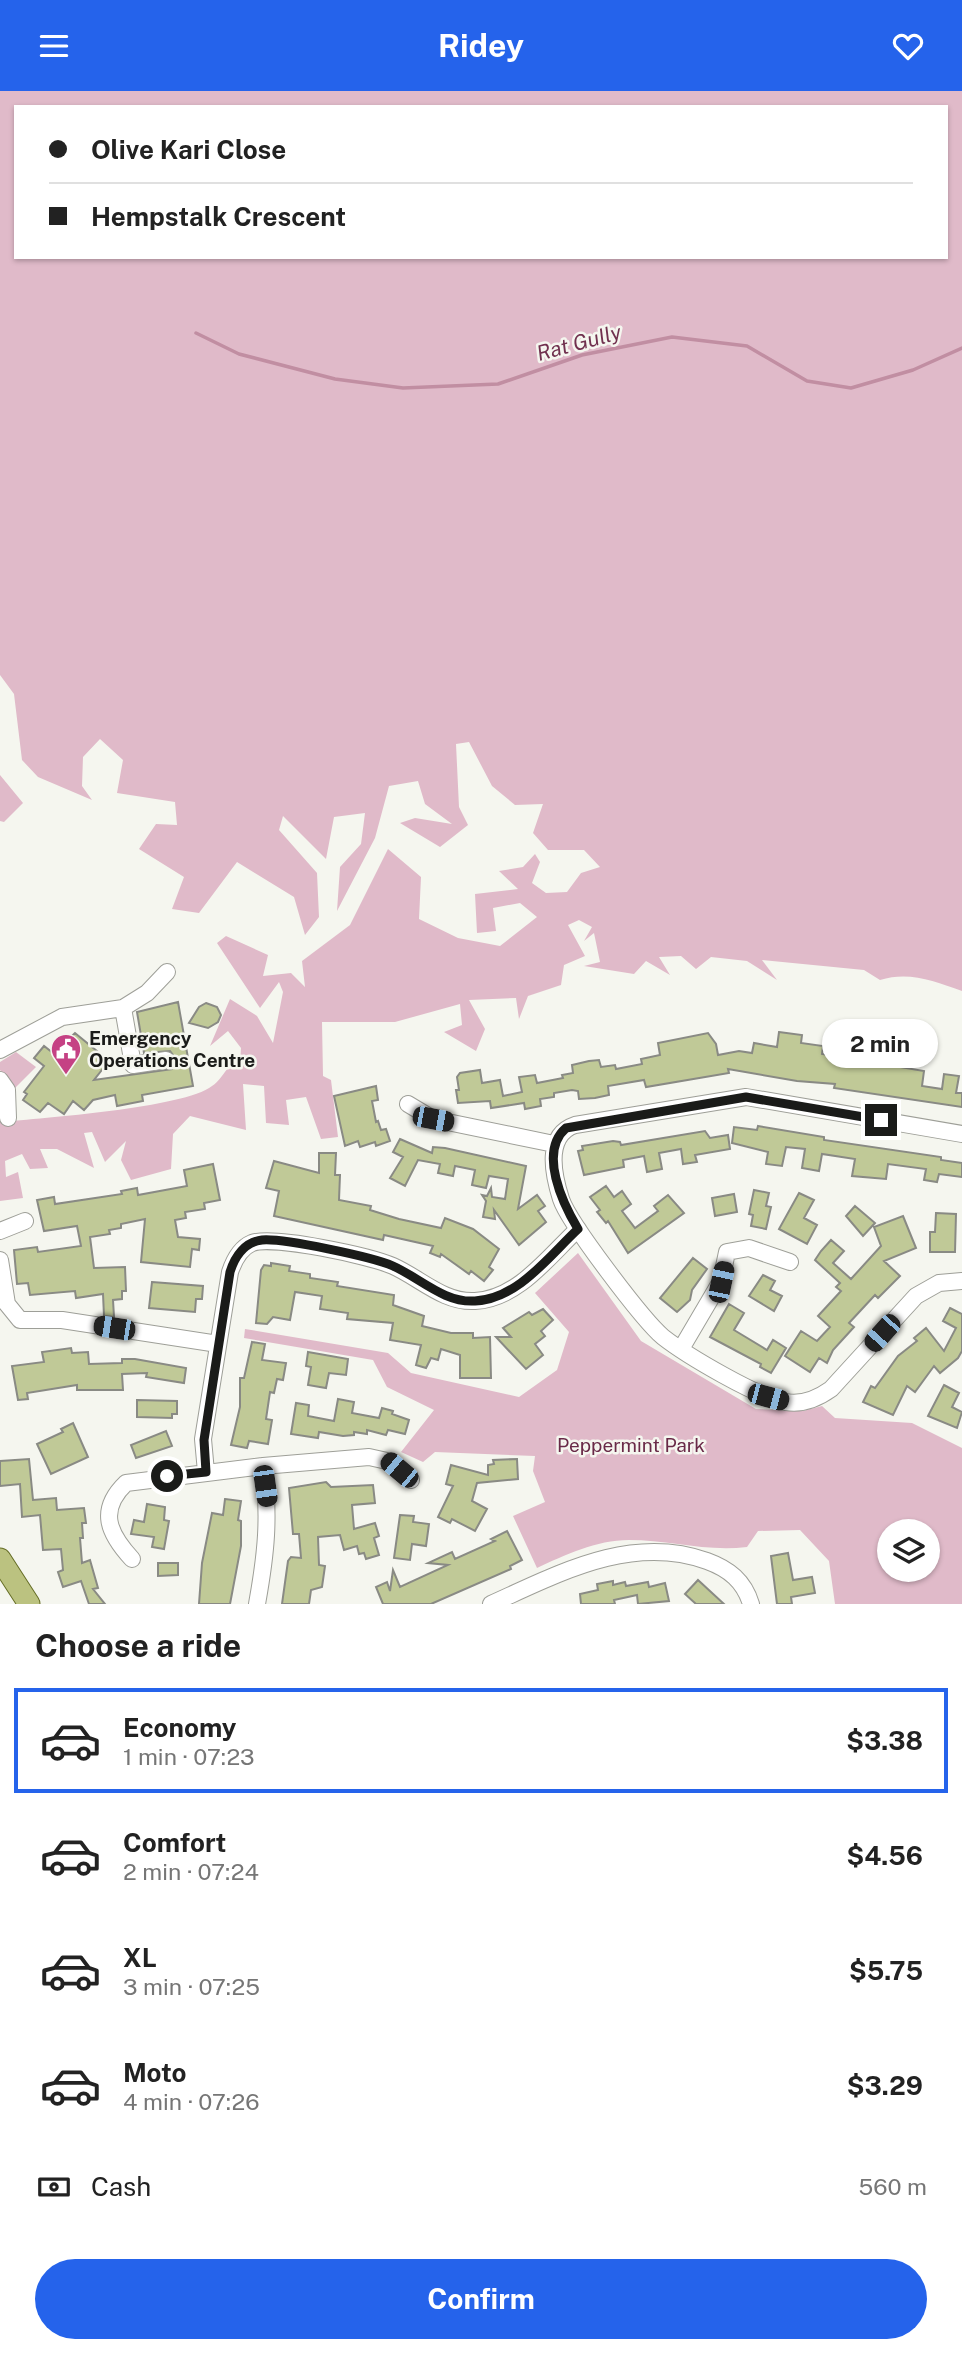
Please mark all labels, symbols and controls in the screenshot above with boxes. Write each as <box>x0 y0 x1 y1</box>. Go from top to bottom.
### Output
icon: menu <box>35 27 73 65</box>
text: Ridey <box>438 27 524 64</box>
icon: heart <box>889 27 927 65</box>
text: Olive Kari Close <box>91 134 286 165</box>
text: Hempstalk Crescent <box>91 201 346 232</box>
water label: Rat Gully <box>534 319 624 366</box>
callout: 2 min <box>823 1019 939 1067</box>
place label: Emergency Operations Centre <box>89 1027 255 1071</box>
text: 2 min <box>850 1030 910 1057</box>
public building icon: Emergency Operations Centre <box>49 1032 83 1076</box>
route end <box>865 1104 897 1136</box>
car <box>411 1105 456 1133</box>
car <box>707 1259 736 1305</box>
car <box>861 1310 904 1356</box>
car <box>92 1314 137 1342</box>
car <box>745 1381 792 1413</box>
park label: Peppermint Park <box>557 1434 705 1456</box>
car <box>377 1448 422 1492</box>
route start <box>151 1460 183 1492</box>
car <box>252 1464 279 1508</box>
map controls <box>877 1519 940 1582</box>
button: layers <box>877 1519 940 1582</box>
text: Choose a ride <box>35 1627 241 1664</box>
icon: car <box>39 1709 102 1772</box>
text: Economy <box>123 1712 236 1743</box>
text: $3.38 <box>846 1725 923 1756</box>
text: 1 min · 07:23 <box>123 1743 255 1770</box>
icon: car <box>39 1824 102 1887</box>
text: Comfort <box>123 1827 226 1858</box>
text: $4.56 <box>847 1840 923 1871</box>
text: 2 min · 07:24 <box>123 1858 259 1885</box>
icon: car <box>39 1939 102 2002</box>
text: XL <box>123 1942 157 1973</box>
text: $5.75 <box>849 1955 923 1986</box>
text: 3 min · 07:25 <box>123 1973 260 2000</box>
icon: car <box>39 2054 102 2117</box>
text: Moto <box>123 2057 186 2088</box>
text: $3.29 <box>847 2070 923 2101</box>
text: 4 min · 07:26 <box>123 2088 260 2115</box>
icon: cash <box>35 2168 73 2206</box>
text: Cash <box>91 2171 151 2202</box>
text: 560 m <box>859 2173 927 2200</box>
button: Confirm <box>35 2259 927 2339</box>

